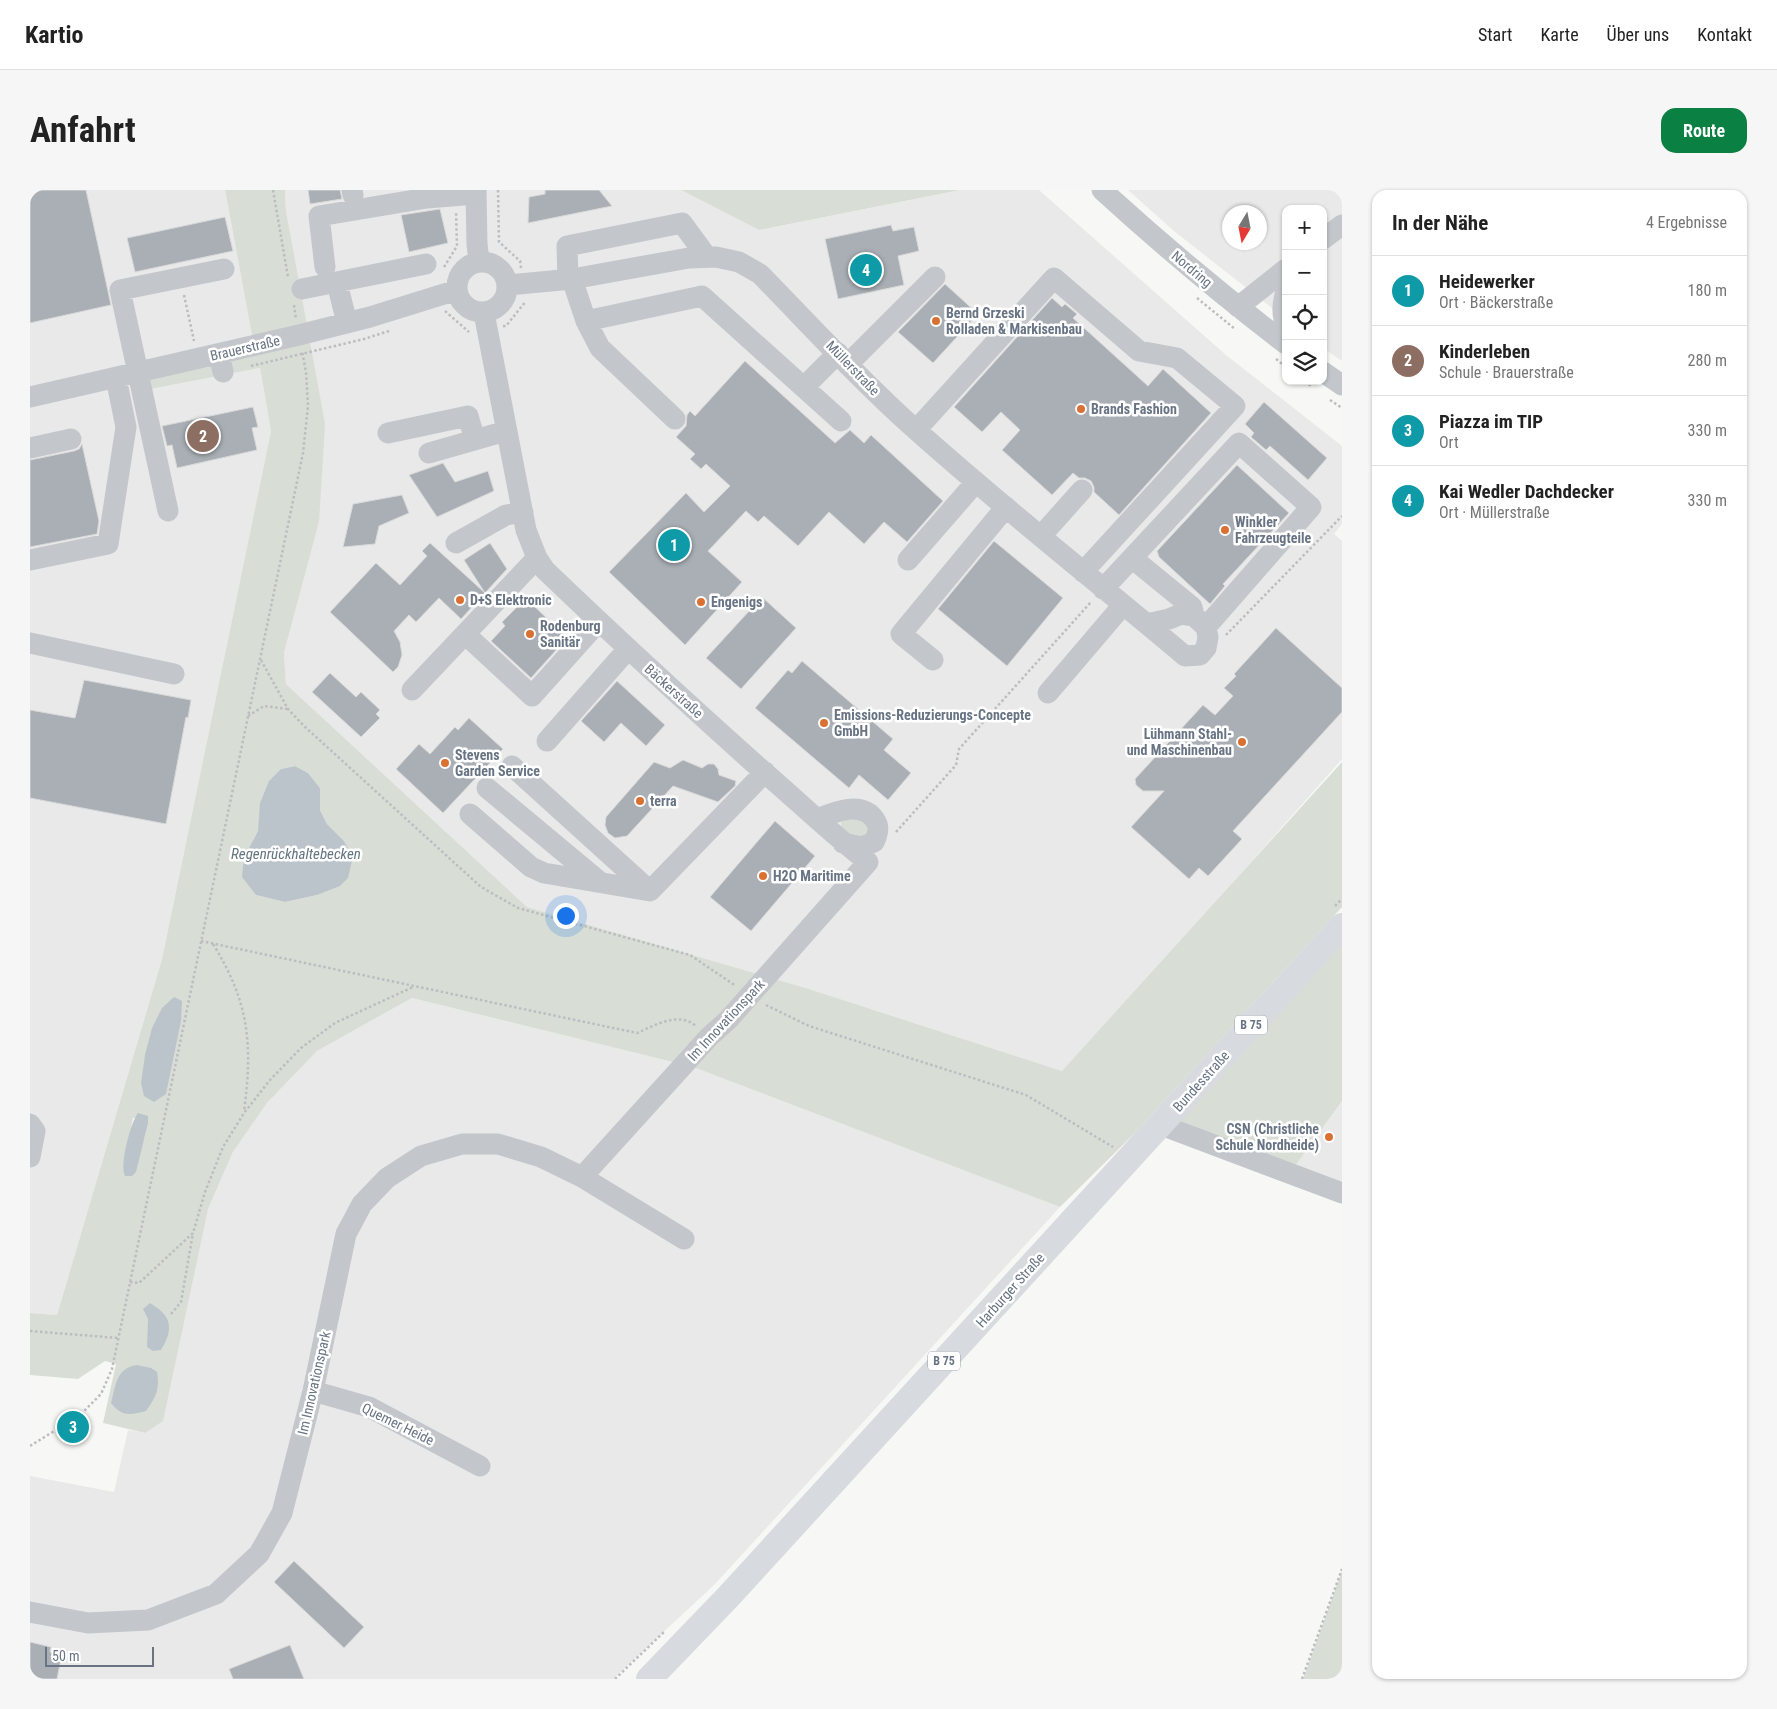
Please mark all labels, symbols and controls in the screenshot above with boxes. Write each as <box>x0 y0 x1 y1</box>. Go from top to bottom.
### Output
text: Kartio <box>25 21 83 49</box>
text: Start <box>1478 24 1512 45</box>
text: Karte <box>1540 24 1579 45</box>
text: Über uns <box>1607 24 1669 45</box>
text: Kontakt <box>1697 24 1752 45</box>
button: Route <box>1661 108 1747 153</box>
text: Anfahrt <box>30 110 136 151</box>
north arrow <box>1222 205 1267 250</box>
map controls <box>1282 205 1327 385</box>
button: + <box>1282 205 1327 250</box>
text: In der Nähe <box>1392 211 1488 235</box>
text: 4 Ergebnisse <box>1646 213 1727 232</box>
street label: Nordring <box>1168 247 1216 291</box>
button: − <box>1282 250 1327 295</box>
pin: 4 <box>850 251 882 289</box>
text: Heidewerker <box>1439 270 1535 293</box>
text: 1 <box>1404 281 1412 300</box>
text: 180 m <box>1688 281 1727 300</box>
text: Ort · Bäckerstraße <box>1439 293 1553 312</box>
button: locate <box>1282 295 1327 340</box>
place label: Bernd Grzeski Rolladen & Markisenbau <box>946 305 1082 337</box>
marker: Bernd Grzeski Rolladen & Markisenbau <box>930 315 942 327</box>
street label: Brauerstraße <box>209 332 282 364</box>
street label: Müllerstraße <box>823 337 883 399</box>
button: layers <box>1282 340 1327 385</box>
text: Kinderleben <box>1439 340 1530 363</box>
text: 2 <box>1404 351 1412 370</box>
text: 280 m <box>1688 351 1727 370</box>
text: Schule · Brauerstraße <box>1439 363 1574 382</box>
place label: Brands Fashion <box>1091 401 1177 417</box>
marker: Brands Fashion <box>1075 403 1087 415</box>
text: Piazza im TIP <box>1439 410 1543 433</box>
pin: 2 <box>187 417 219 455</box>
text: 3 <box>1404 421 1412 440</box>
text: 330 m <box>1688 421 1727 440</box>
text: Ort <box>1439 433 1459 452</box>
text: Kai Wedler Dachdecker <box>1439 480 1614 503</box>
text: 4 <box>1404 491 1412 510</box>
text: 330 m <box>1688 491 1727 510</box>
text: Ort · Müllerstraße <box>1439 503 1550 522</box>
place label: Winkler Fahrzeugteile <box>1235 514 1311 546</box>
marker: Winkler Fahrzeugteile <box>1219 524 1231 536</box>
pin: 1 <box>658 526 690 564</box>
place label: D+S Elektronic <box>470 592 552 608</box>
marker: D+S Elektronic <box>454 594 466 606</box>
place label: Engenigs <box>711 594 762 610</box>
marker: Engenigs <box>695 596 707 608</box>
place label: Rodenburg Sanitär <box>540 618 601 650</box>
marker: Rodenburg Sanitär <box>524 628 536 640</box>
street label: Bäckerstraße <box>642 661 707 722</box>
place label: Emissions-Reduzierungs-Concepte GmbH <box>834 707 1031 739</box>
marker: Emissions-Reduzierungs-Concepte GmbH <box>818 717 830 729</box>
place label: Lühmann Stahl- und Maschinenbau <box>1127 726 1232 758</box>
marker: Lühmann Stahl- und Maschinenbau <box>1236 736 1248 748</box>
place label: Stevens Garden Service <box>455 747 540 779</box>
marker: Stevens Garden Service <box>439 757 451 769</box>
place label: terra <box>650 793 677 809</box>
marker: terra <box>634 795 646 807</box>
water label: Regenrückhaltebecken <box>231 845 361 863</box>
place label: H2O Maritime <box>773 868 851 884</box>
marker: H2O Maritime <box>757 870 769 882</box>
your location <box>553 903 579 929</box>
street label: Im Innovationspark <box>684 975 768 1064</box>
road number: B 75 <box>1235 1016 1267 1034</box>
street label: Bundesstraße <box>1170 1047 1233 1115</box>
place label: CSN (Christliche Schule Nordheide) <box>1216 1121 1319 1154</box>
marker: CSN (Christliche Schule Nordheide) <box>1323 1131 1335 1143</box>
street label: Harburger Straße <box>972 1249 1048 1330</box>
street label: Im Innovationspark <box>294 1329 334 1436</box>
road number: B 75 <box>928 1352 960 1370</box>
street label: Quemer Heide <box>359 1400 437 1449</box>
pin: 3 <box>57 1408 89 1446</box>
scale bar <box>45 1644 154 1667</box>
text: 50 m <box>52 1648 80 1664</box>

